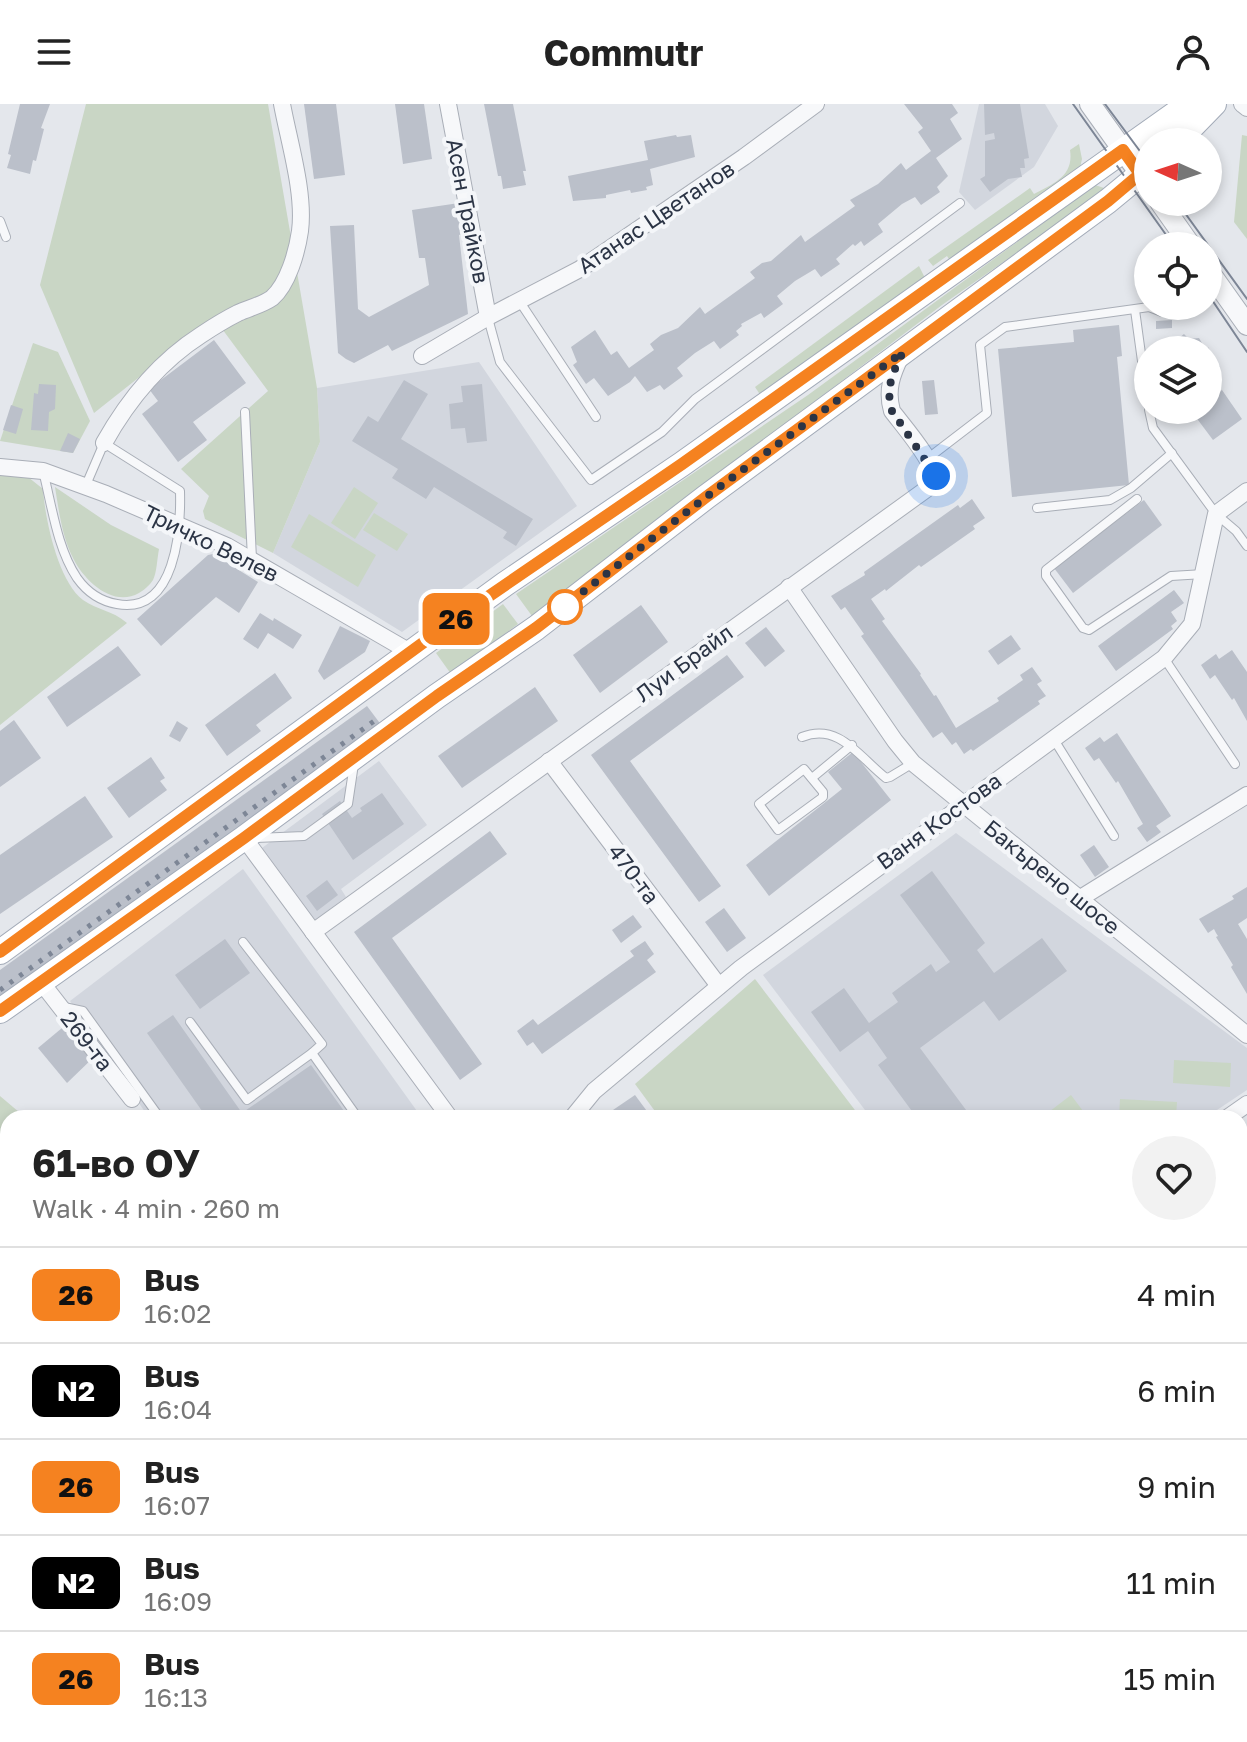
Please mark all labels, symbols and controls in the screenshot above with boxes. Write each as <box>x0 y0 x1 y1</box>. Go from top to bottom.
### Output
icon: menu <box>32 30 76 74</box>
icon: person <box>1171 30 1215 74</box>
text: Commutr <box>543 31 704 74</box>
north arrow <box>1134 128 1222 216</box>
map controls <box>1134 128 1222 424</box>
street label: Асен Трайков <box>441 136 496 286</box>
street label: Атанас Цветанов <box>572 154 739 279</box>
button: locate <box>1134 232 1222 320</box>
button: layers <box>1134 336 1222 424</box>
your location <box>916 456 956 496</box>
street label: Тричко Велев <box>139 498 283 587</box>
unlabelled marker <box>548 590 582 624</box>
line badge: 26 <box>420 593 492 645</box>
text: 26 <box>439 602 473 635</box>
street label: Луи Брайл <box>630 618 738 707</box>
street label: Ваня Костова <box>871 766 1006 875</box>
street label: Бакърено шосе <box>979 814 1126 940</box>
street label: 470-та <box>603 838 666 909</box>
street label: 269-та <box>56 1005 119 1076</box>
button: heart <box>1132 1136 1216 1220</box>
text: 61-во ОУ <box>32 1140 200 1185</box>
text: Walk · 4 min · 260 m <box>32 1193 280 1224</box>
text: Bus <box>144 1262 200 1298</box>
text: 4 min <box>1137 1277 1216 1313</box>
text: 26 <box>59 1278 93 1311</box>
text: 16:02 <box>144 1298 211 1329</box>
text: Bus <box>144 1358 200 1394</box>
text: 6 min <box>1137 1373 1216 1409</box>
text: N2 <box>57 1374 95 1407</box>
text: 16:04 <box>144 1394 212 1425</box>
text: Bus <box>144 1454 200 1490</box>
text: 9 min <box>1137 1469 1216 1505</box>
text: 26 <box>59 1470 93 1503</box>
text: 16:07 <box>144 1490 210 1521</box>
text: Bus <box>144 1550 200 1586</box>
text: 11 min <box>1126 1565 1216 1601</box>
text: N2 <box>57 1566 95 1599</box>
text: 16:09 <box>144 1586 212 1617</box>
text: Bus <box>144 1646 200 1682</box>
text: 15 min <box>1124 1661 1216 1697</box>
text: 26 <box>59 1662 93 1695</box>
text: 16:13 <box>144 1682 208 1713</box>

